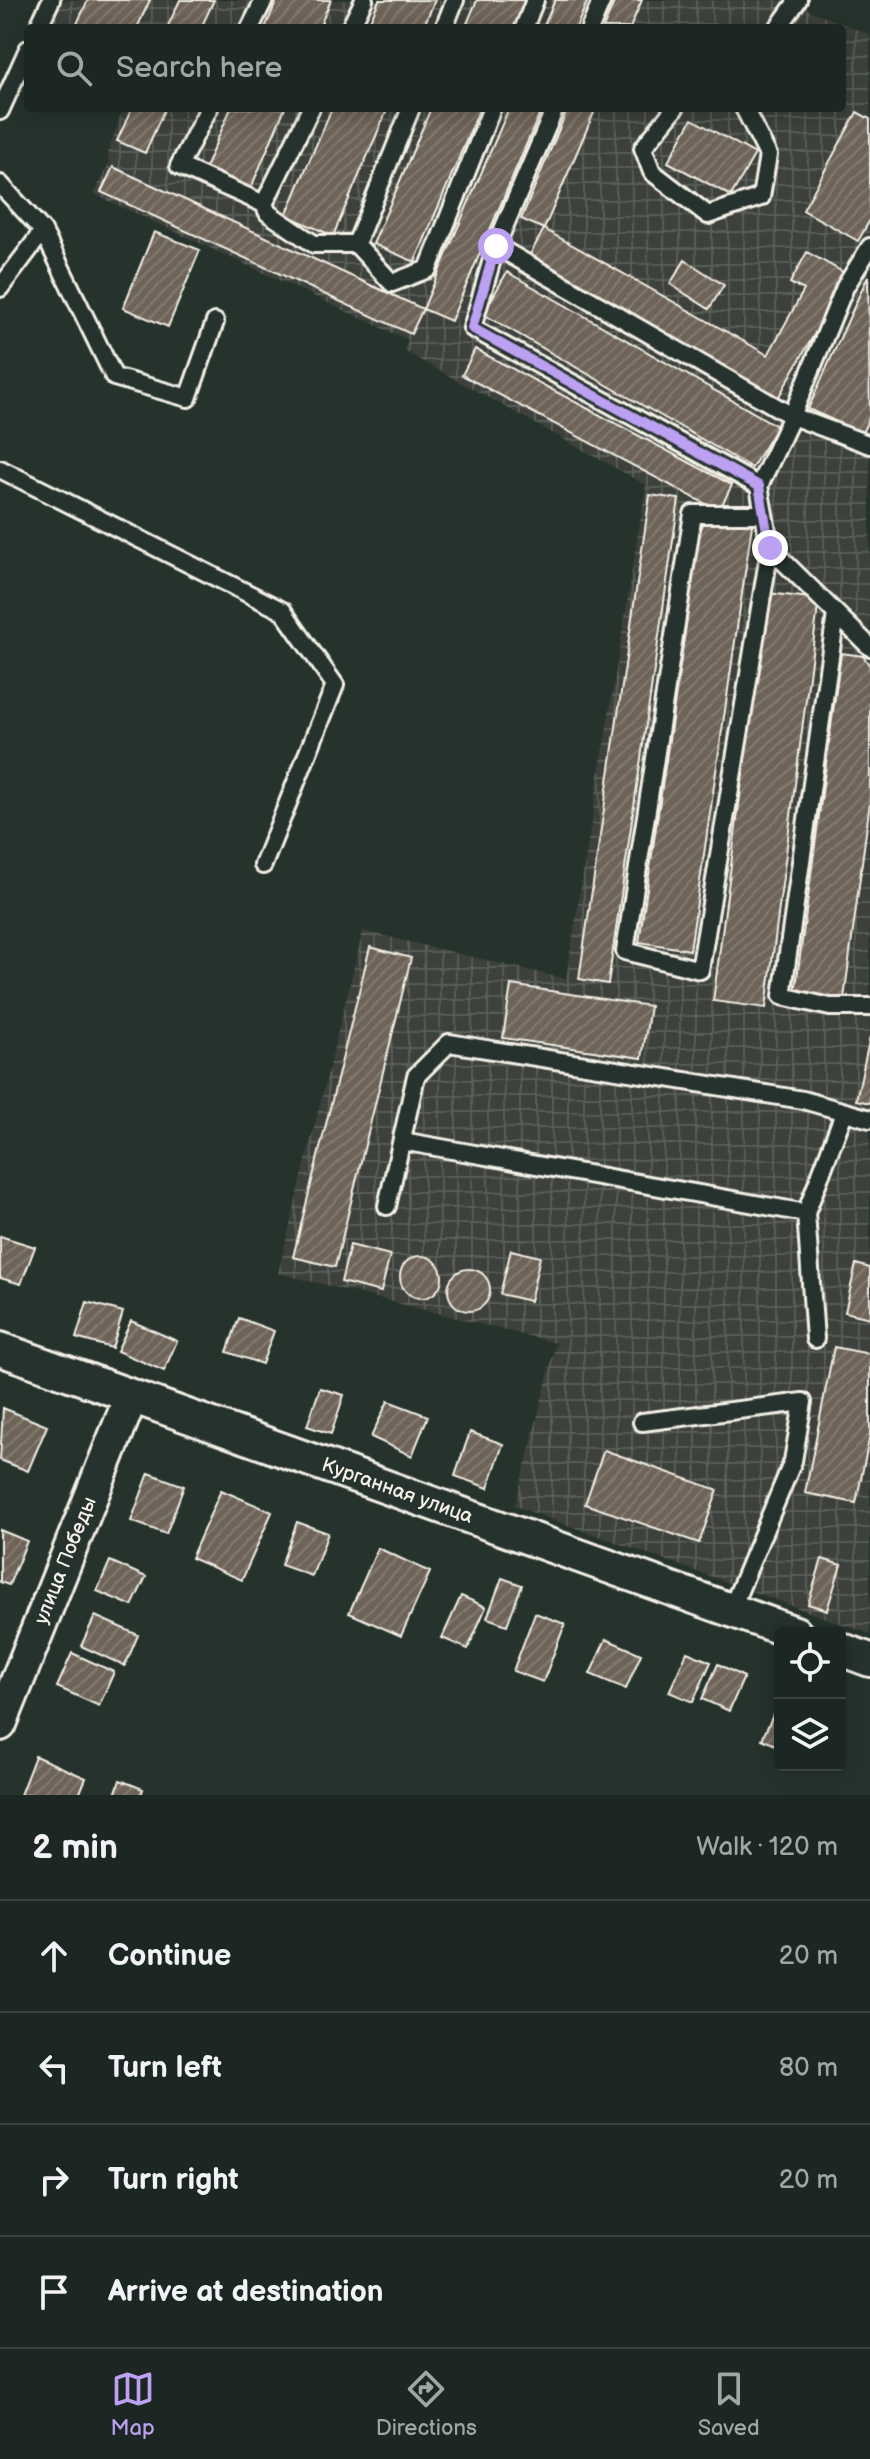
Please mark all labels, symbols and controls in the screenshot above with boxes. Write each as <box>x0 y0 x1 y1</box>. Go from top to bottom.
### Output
search box <box>24 24 846 112</box>
icon: search <box>52 46 96 90</box>
text: Search here <box>116 50 282 86</box>
route start <box>478 228 514 264</box>
route end <box>752 530 788 566</box>
street label: Курганная улица <box>319 1453 476 1529</box>
street label: улица Победы <box>29 1494 102 1628</box>
map controls <box>774 1627 846 1771</box>
button: locate <box>774 1627 846 1699</box>
button: layers <box>774 1699 846 1771</box>
text: 2 min <box>32 1827 118 1868</box>
text: Walk · 120 m <box>696 1832 838 1863</box>
icon: ahead <box>32 1934 76 1978</box>
text: Continue <box>108 1938 231 1974</box>
text: 20 m <box>779 1941 838 1972</box>
icon: left <box>32 2046 76 2090</box>
text: Turn left <box>108 2050 222 2086</box>
text: 80 m <box>779 2053 838 2084</box>
icon: right <box>32 2158 76 2202</box>
text: Turn right <box>108 2162 239 2198</box>
text: 20 m <box>779 2165 838 2196</box>
icon: arrive <box>32 2270 76 2314</box>
text: Arrive at destination <box>108 2274 384 2310</box>
tab: Map <box>110 2367 155 2442</box>
tab: Directions <box>376 2367 477 2442</box>
tab: Saved <box>698 2367 760 2442</box>

